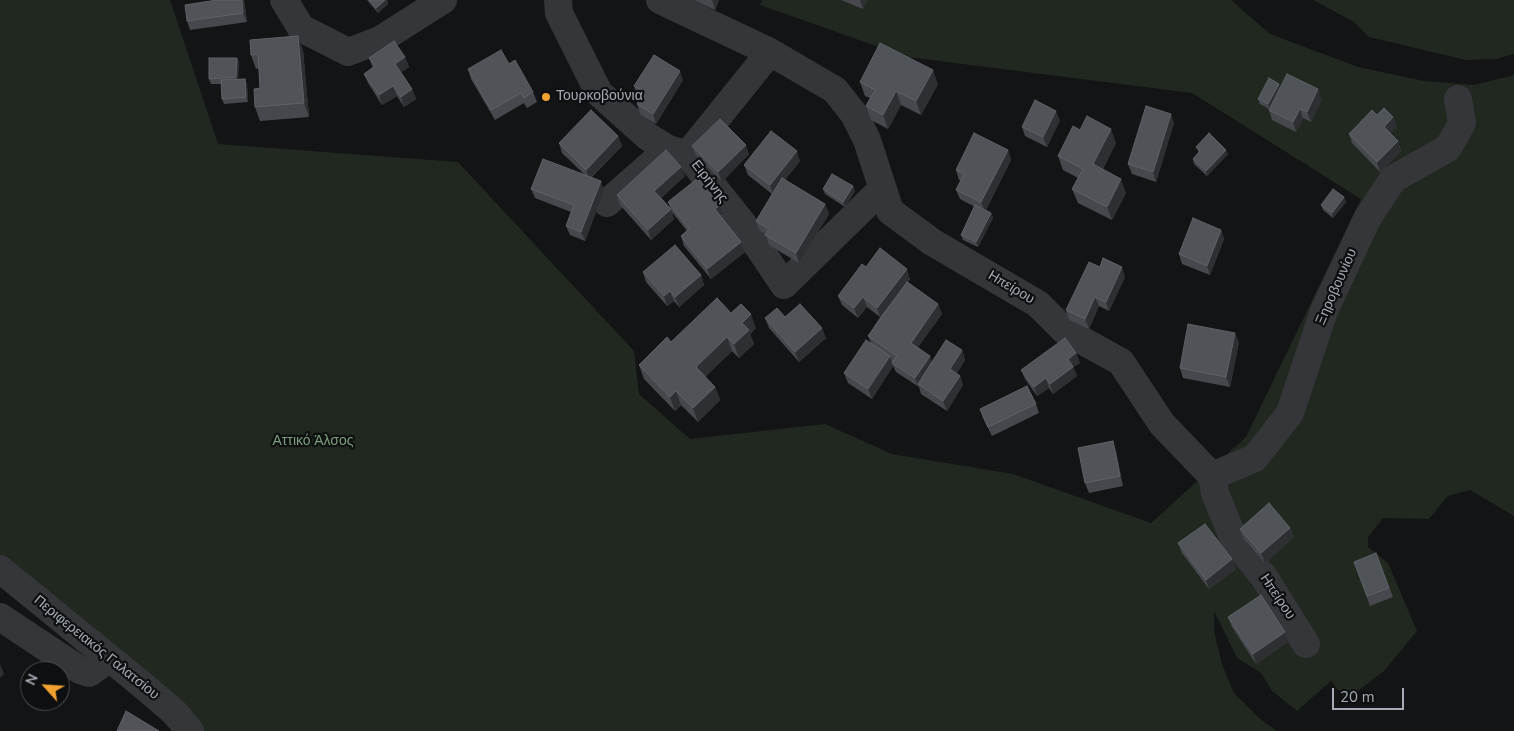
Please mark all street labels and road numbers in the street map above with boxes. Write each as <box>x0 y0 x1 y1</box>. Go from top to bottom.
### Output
street label: Ειρήνης <box>687 157 731 207</box>
street label: Ξηροβουνίου <box>1313 246 1361 328</box>
street label: Ηπείρου <box>985 268 1037 308</box>
street label: Ηπείρου <box>1256 571 1298 623</box>
street label: Περιφερειακός Γαλατσίου <box>30 592 162 704</box>

